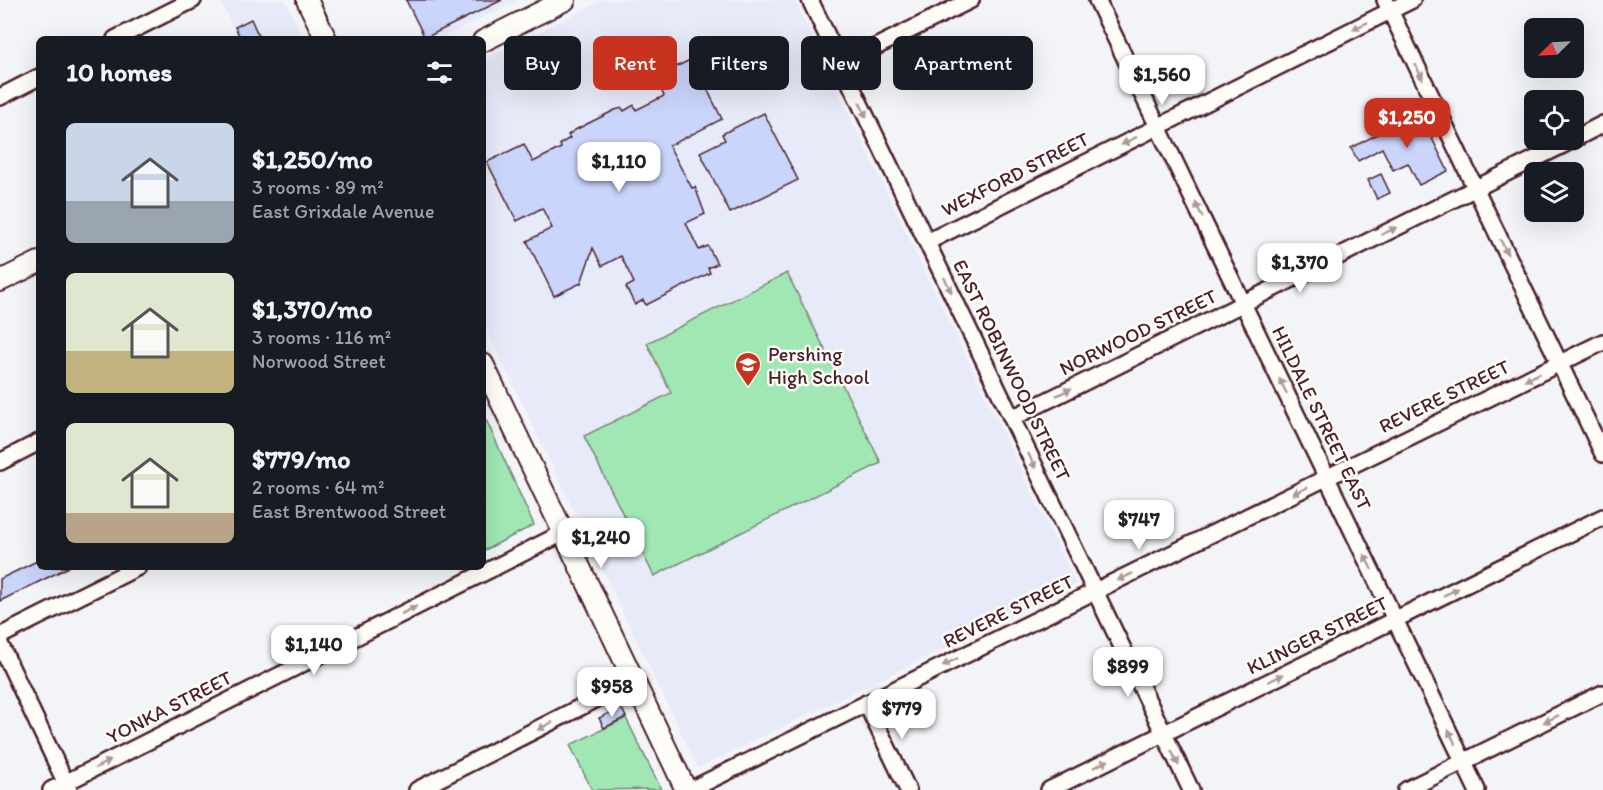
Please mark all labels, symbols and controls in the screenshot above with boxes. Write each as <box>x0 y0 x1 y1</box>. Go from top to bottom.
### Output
north arrow <box>1524 18 1584 78</box>
map controls <box>1524 18 1584 222</box>
one-way arrow <box>1351 21 1368 31</box>
chip: Buy <box>504 36 581 90</box>
chip: Rent <box>593 36 677 90</box>
chip: Filters <box>689 36 789 90</box>
chip: New <box>801 36 881 90</box>
chip: Apartment <box>893 36 1033 90</box>
pin: $1,560 <box>1113 55 1211 106</box>
text: 10 homes <box>66 56 172 88</box>
icon: filters <box>423 56 456 89</box>
text: $1,560 <box>1133 62 1191 86</box>
one-way arrow <box>1415 63 1424 80</box>
button: locate <box>1524 90 1584 150</box>
pin: $1,250 <box>1358 98 1456 149</box>
one-way arrow <box>858 101 867 118</box>
text: $1,250 <box>1378 105 1436 129</box>
street label: WEXFORD STREET <box>937 126 1093 222</box>
one-way arrow <box>1120 136 1137 146</box>
pin: $1,110 <box>570 142 668 193</box>
text: $1,250/mo <box>252 143 373 175</box>
icon: home <box>114 147 186 219</box>
text: $1,110 <box>591 149 647 173</box>
button: layers <box>1524 162 1584 222</box>
text: 3 rooms · 89 m² <box>252 175 384 199</box>
text: East Grixdale Avenue <box>252 199 434 223</box>
one-way arrow <box>1194 202 1203 219</box>
one-way arrow <box>1381 226 1398 236</box>
one-way arrow <box>1499 239 1508 256</box>
pin: $1,370 <box>1251 243 1349 294</box>
text: $1,370 <box>1271 250 1329 274</box>
street label: EAST ROBINWOOD STREET <box>948 255 1076 485</box>
one-way arrow <box>943 277 952 294</box>
street label: NORWOOD STREET <box>1055 283 1221 381</box>
text: $1,370/mo <box>252 293 372 325</box>
icon: home <box>114 297 186 369</box>
street label: HILDALE STREET EAST <box>1267 322 1377 514</box>
text: 3 rooms · 116 m² <box>252 325 391 349</box>
place label: Pershing High School <box>768 342 870 389</box>
text: Norwood Street <box>252 349 386 373</box>
school or university icon: Pershing High School <box>733 350 763 388</box>
street label: REVERE STREET <box>1375 354 1513 438</box>
one-way arrow <box>1523 372 1540 381</box>
one-way arrow <box>1278 377 1288 394</box>
one-way arrow <box>1056 388 1073 397</box>
text: $779/mo <box>252 443 351 475</box>
icon: home <box>114 447 186 519</box>
one-way arrow <box>1028 452 1037 469</box>
text: 2 rooms · 64 m² <box>252 475 384 499</box>
one-way arrow <box>1292 486 1309 495</box>
text: East Brentwood Street <box>252 499 446 523</box>
pin: $747 <box>1103 500 1175 551</box>
text: $747 <box>1118 507 1160 531</box>
pin: $1,240 <box>552 518 650 569</box>
text: $1,240 <box>571 525 631 549</box>
one-way arrow <box>1363 553 1372 570</box>
street label: REVERE STREET <box>939 569 1077 653</box>
one-way arrow <box>1117 572 1134 581</box>
one-way arrow <box>1443 587 1460 597</box>
street label: KLINGER STREET <box>1243 590 1391 680</box>
one-way arrow <box>400 606 417 615</box>
pin: $1,140 <box>265 625 363 676</box>
text: $1,140 <box>285 632 343 656</box>
pin: $899 <box>1092 647 1164 698</box>
text: $899 <box>1107 654 1149 678</box>
one-way arrow <box>941 657 959 667</box>
street label: YONKA STREET <box>102 665 236 749</box>
pin: $958 <box>576 667 648 718</box>
one-way arrow <box>1267 673 1285 683</box>
text: $958 <box>591 674 633 698</box>
pin: $779 <box>866 689 938 740</box>
text: $779 <box>882 696 922 720</box>
one-way arrow <box>1542 714 1559 723</box>
one-way arrow <box>536 721 553 730</box>
one-way arrow <box>1448 729 1457 746</box>
one-way arrow <box>1171 749 1180 766</box>
one-way arrow <box>95 759 112 768</box>
one-way arrow <box>1093 760 1110 769</box>

